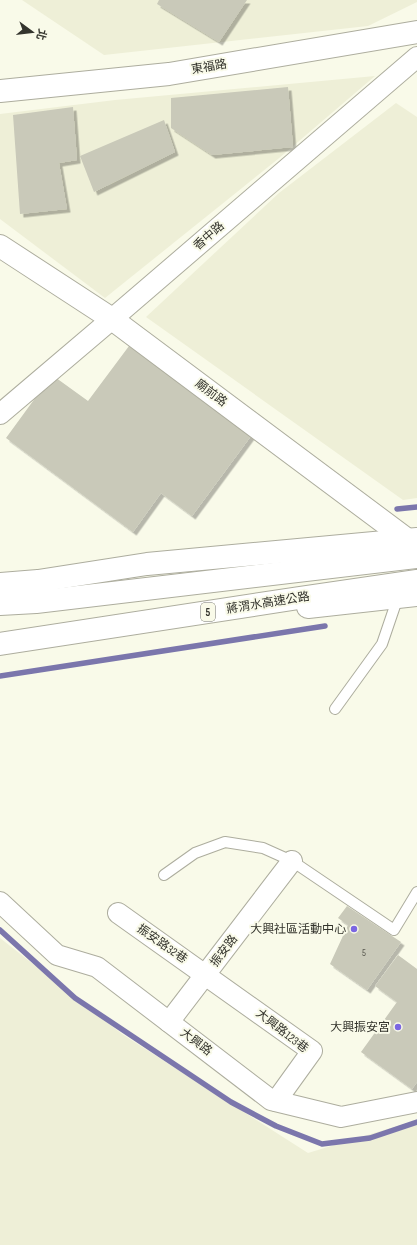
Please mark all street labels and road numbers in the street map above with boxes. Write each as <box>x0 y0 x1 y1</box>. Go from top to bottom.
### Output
street label: 東福路 <box>190 56 228 78</box>
street label: 香中路 <box>190 219 228 253</box>
street label: 廟前路 <box>192 376 230 410</box>
street label: 蔣渭水高速公路 <box>225 589 311 617</box>
road number: 5 <box>201 603 215 621</box>
street label: 振安路32巷 <box>134 921 190 967</box>
street label: 振安路 <box>207 932 241 970</box>
street label: 大興路123巷 <box>253 1006 311 1056</box>
street label: 大興路 <box>177 1025 215 1059</box>

